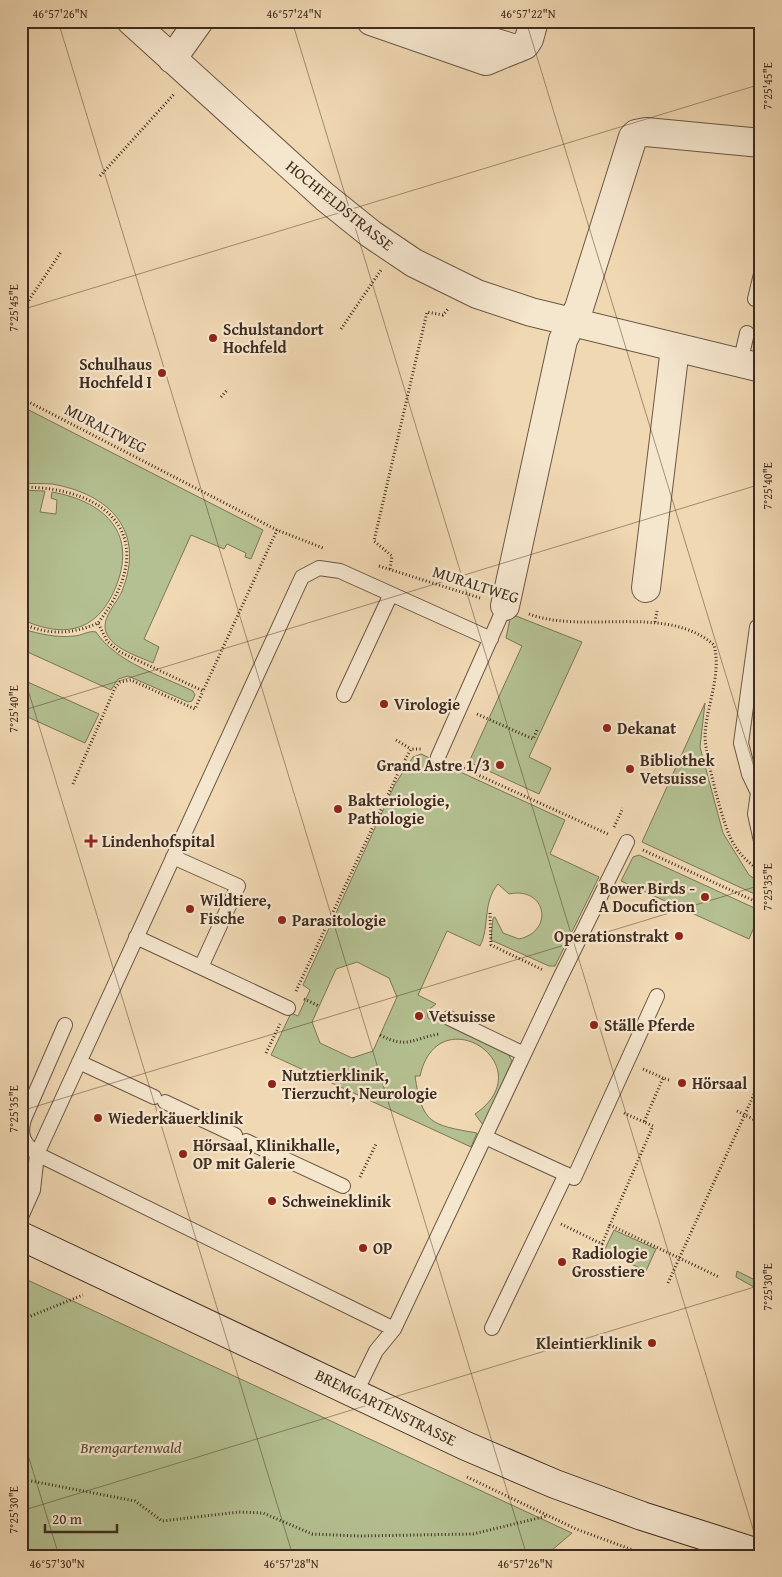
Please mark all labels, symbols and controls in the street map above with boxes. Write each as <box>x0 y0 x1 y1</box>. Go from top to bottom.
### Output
text: 46°57'26"N <box>32 5 88 22</box>
text: 46°57'24"N <box>266 5 322 22</box>
text: 46°57'22"N <box>500 5 556 22</box>
text: 7°25'45"E <box>759 62 776 110</box>
street label: HOCHFELDSTRASSE <box>281 154 399 256</box>
text: 7°25'45"E <box>5 284 22 332</box>
place label: Schulstandort Hochfeld <box>223 317 324 359</box>
marker: Schulstandort Hochfeld <box>207 332 219 344</box>
place label: Schulhaus Hochfeld I <box>79 352 152 394</box>
marker: Schulhaus Hochfeld I <box>156 367 168 379</box>
street label: MURALTWEG <box>61 397 152 459</box>
text: 7°25'40"E <box>759 462 776 510</box>
street label: MURALTWEG <box>430 559 523 609</box>
text: 7°25'40"E <box>5 685 22 733</box>
place label: Virologie <box>394 692 460 716</box>
marker: Virologie <box>378 698 390 710</box>
place label: Dekanat <box>617 716 676 740</box>
marker: Dekanat <box>601 722 613 734</box>
place label: Bibliothek Vetsuisse <box>640 748 715 790</box>
place label: Grand Astre 1/3 <box>377 753 490 777</box>
marker: Grand Astre 1/3 <box>494 759 506 771</box>
marker: Bibliothek Vetsuisse <box>624 763 636 775</box>
place label: Bakteriologie, Pathologie <box>348 788 449 830</box>
marker: Bakteriologie, Pathologie <box>332 803 344 815</box>
place label: Lindenhofspital <box>102 829 215 853</box>
marker: Lindenhofspital <box>84 834 98 848</box>
text: 7°25'35"E <box>759 863 776 911</box>
place label: Bower Birds - A Docufiction <box>599 876 696 918</box>
place label: Wildtiere, Fische <box>200 888 271 930</box>
marker: Bower Birds - A Docufiction <box>699 891 711 903</box>
marker: Wildtiere, Fische <box>184 903 196 915</box>
place label: Parasitologie <box>292 908 386 932</box>
marker: Parasitologie <box>276 914 288 926</box>
place label: Operationstrakt <box>554 924 669 948</box>
marker: Operationstrakt <box>673 930 685 942</box>
place label: Vetsuisse <box>429 1004 495 1028</box>
marker: Vetsuisse <box>413 1010 425 1022</box>
place label: Ställe Pferde <box>604 1013 695 1037</box>
marker: Ställe Pferde <box>588 1019 600 1031</box>
place label: Nutztierklinik, Tierzucht, Neurologie <box>282 1063 437 1105</box>
place label: Hörsaal <box>692 1071 747 1095</box>
marker: Hörsaal <box>676 1077 688 1089</box>
marker: Nutztierklinik, Tierzucht, Neurologie <box>266 1078 278 1090</box>
text: 7°25'35"E <box>5 1085 22 1133</box>
place label: Wiederkäuerklinik <box>108 1106 244 1130</box>
marker: Wiederkäuerklinik <box>92 1112 104 1124</box>
place label: Hörsaal, Klinikhalle, OP mit Galerie <box>193 1133 340 1175</box>
marker: Hörsaal, Klinikhalle, OP mit Galerie <box>177 1148 189 1160</box>
place label: Schweineklinik <box>282 1189 392 1213</box>
marker: Schweineklinik <box>266 1195 278 1207</box>
place label: OP <box>373 1236 392 1260</box>
place label: Radiologie Grosstiere <box>572 1241 648 1283</box>
marker: OP <box>357 1242 369 1254</box>
marker: Radiologie Grosstiere <box>556 1256 568 1268</box>
text: 7°25'30"E <box>759 1263 776 1311</box>
place label: Kleintierklinik <box>536 1331 643 1355</box>
marker: Kleintierklinik <box>646 1337 658 1349</box>
street label: BREMGARTENSTRASSE <box>311 1362 461 1452</box>
park label: Bremgartenwald <box>79 1435 182 1459</box>
text: 7°25'30"E <box>5 1486 22 1534</box>
scale bar <box>45 1502 118 1534</box>
text: 20 m <box>52 1508 83 1529</box>
text: 46°57'30"N <box>29 1555 85 1572</box>
text: 46°57'28"N <box>263 1555 319 1572</box>
text: 46°57'26"N <box>497 1555 553 1572</box>

